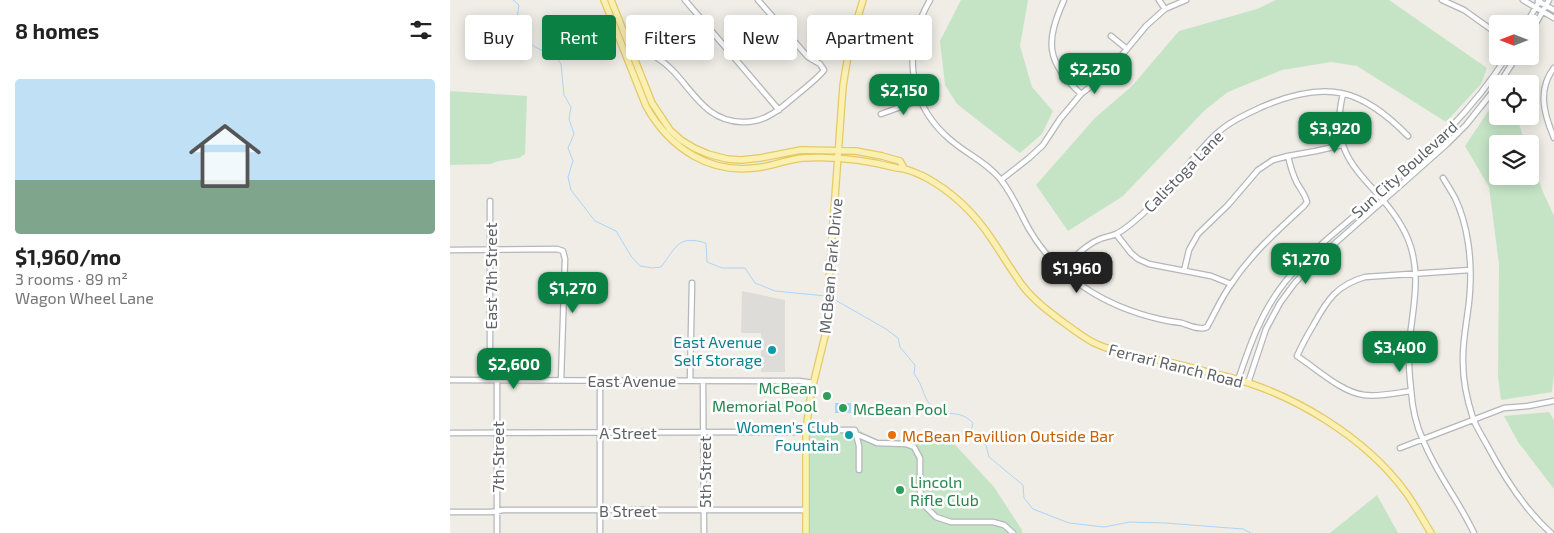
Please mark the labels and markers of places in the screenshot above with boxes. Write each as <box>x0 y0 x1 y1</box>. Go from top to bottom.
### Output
pin: $2,250 <box>1054 52 1136 95</box>
pin: $2,150 <box>863 74 945 116</box>
pin: $3,920 <box>1294 112 1376 154</box>
pin: $1,270 <box>1265 242 1347 285</box>
pin: $1,960 <box>1036 252 1118 294</box>
pin: $1,270 <box>532 272 614 314</box>
pin: $3,400 <box>1359 330 1441 373</box>
place label: East Avenue Self Storage <box>673 332 762 369</box>
marker: East Avenue Self Storage <box>766 344 778 356</box>
pin: $2,600 <box>473 348 555 390</box>
place label: McBean Memorial Pool <box>712 378 817 415</box>
marker: McBean Memorial Pool <box>821 390 833 402</box>
place label: McBean Pool <box>853 399 948 418</box>
marker: McBean Pool <box>837 402 849 414</box>
place label: Women's Club Fountain <box>736 417 839 454</box>
place label: McBean Pavillion Outside Bar <box>902 426 1115 445</box>
marker: Women's Club Fountain <box>843 429 855 441</box>
marker: McBean Pavillion Outside Bar <box>886 429 898 441</box>
place label: Lincoln Rifle Club <box>910 472 979 509</box>
marker: Lincoln Rifle Club <box>894 484 906 496</box>

